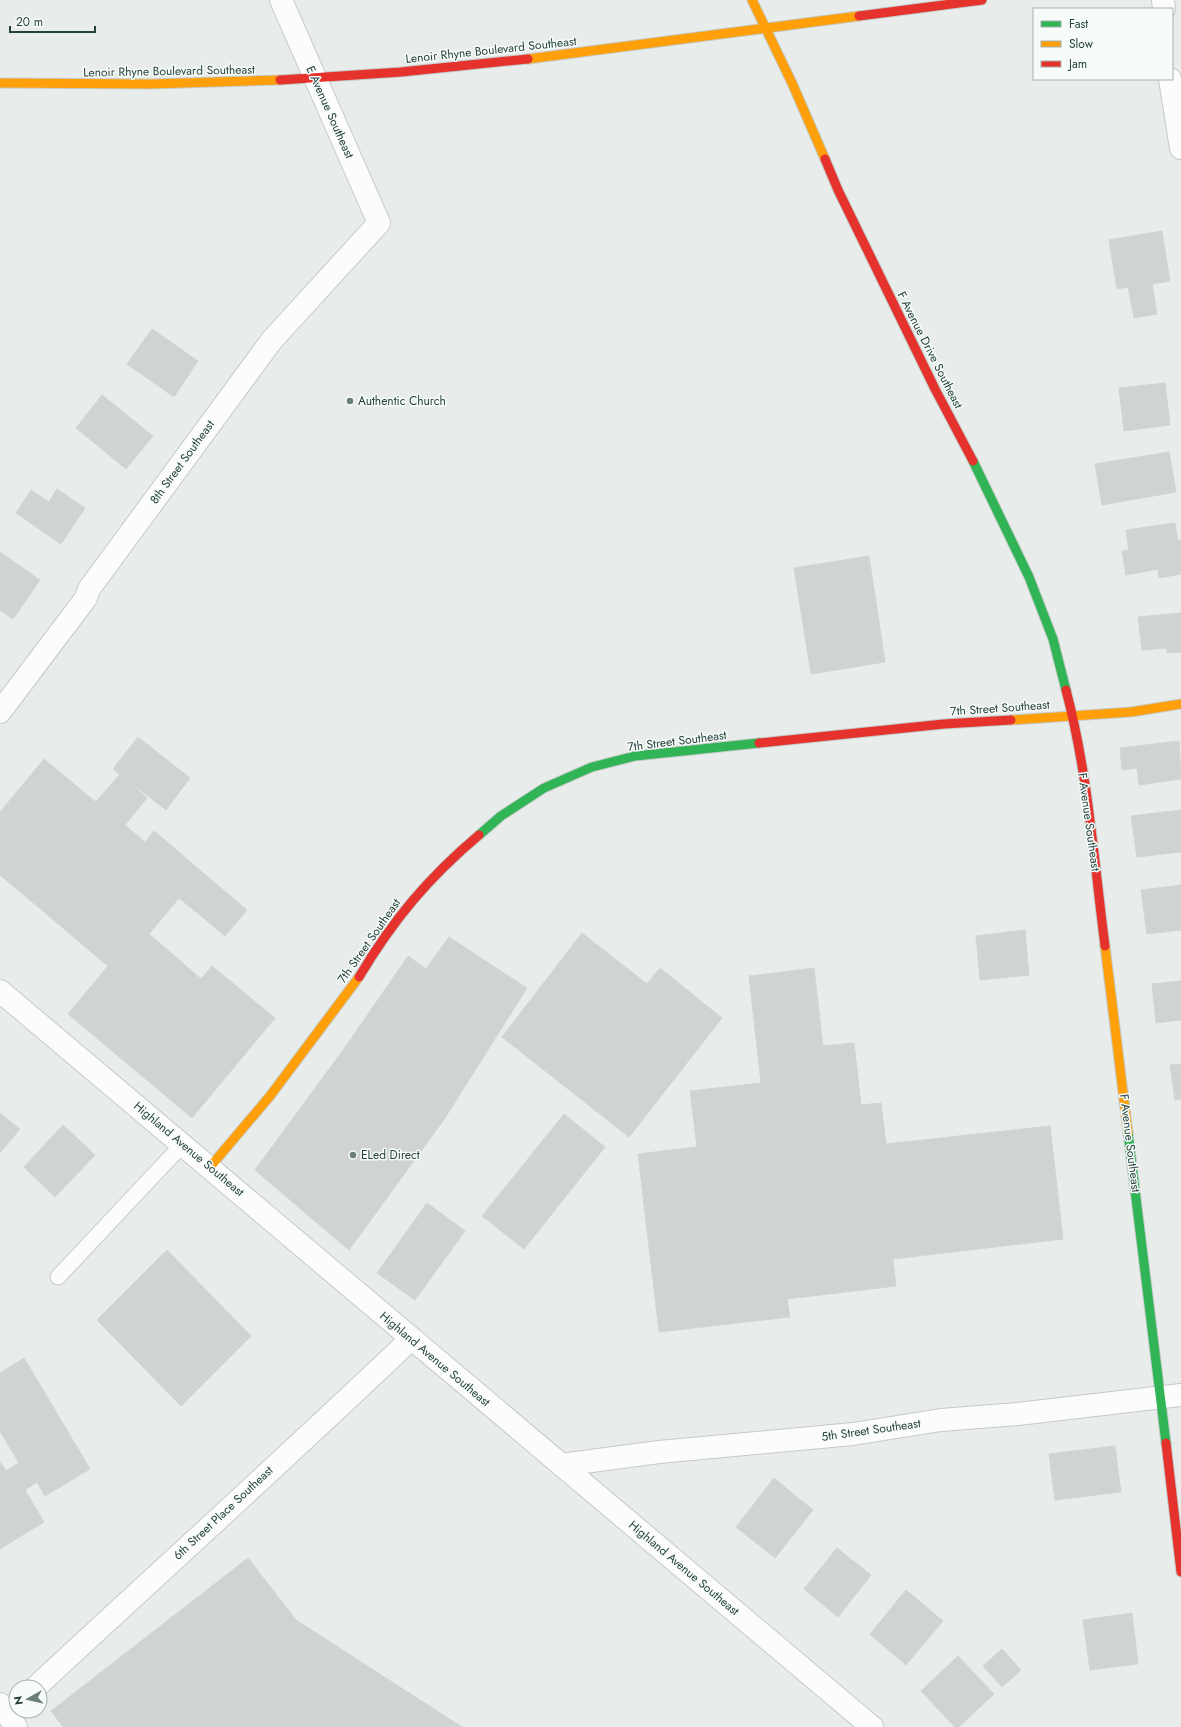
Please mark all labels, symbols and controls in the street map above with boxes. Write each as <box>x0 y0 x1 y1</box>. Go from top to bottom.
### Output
scale bar <box>10 8 95 34</box>
legend <box>1033 8 1173 80</box>
text: 20 m <box>16 13 43 31</box>
text: Fast <box>1069 15 1088 33</box>
street label: Lenoir Rhyne Boulevard Southeast <box>405 32 577 68</box>
text: Slow <box>1069 35 1094 53</box>
text: Jam <box>1067 55 1087 73</box>
street label: Lenoir Rhyne Boulevard Southeast <box>83 61 255 81</box>
street label: E Avenue Southeast <box>302 63 358 161</box>
street label: F Avenue Drive Southeast <box>893 288 967 412</box>
place label: Authentic Church <box>358 392 446 410</box>
marker: Authentic Church <box>345 396 355 406</box>
street label: 8th Street Southeast <box>145 416 219 508</box>
street label: 7th Street Southeast <box>950 696 1050 720</box>
street label: 7th Street Southeast <box>626 726 728 756</box>
street label: F Avenue Southeast <box>1073 772 1105 872</box>
street label: 7th Street Southeast <box>333 895 405 987</box>
street label: F Avenue Southeast <box>1115 1093 1145 1193</box>
street label: Highland Avenue Southeast <box>130 1097 248 1201</box>
place label: ELed Direct <box>361 1146 420 1164</box>
marker: ELed Direct <box>348 1150 358 1160</box>
street label: Highland Avenue Southeast <box>376 1307 494 1411</box>
street label: 5th Street Southeast <box>820 1414 922 1446</box>
street label: 6th Street Place Southeast <box>169 1462 277 1564</box>
street label: Highland Avenue Southeast <box>625 1516 743 1620</box>
north arrow <box>8 1679 48 1719</box>
text: N <box>10 1695 27 1706</box>

